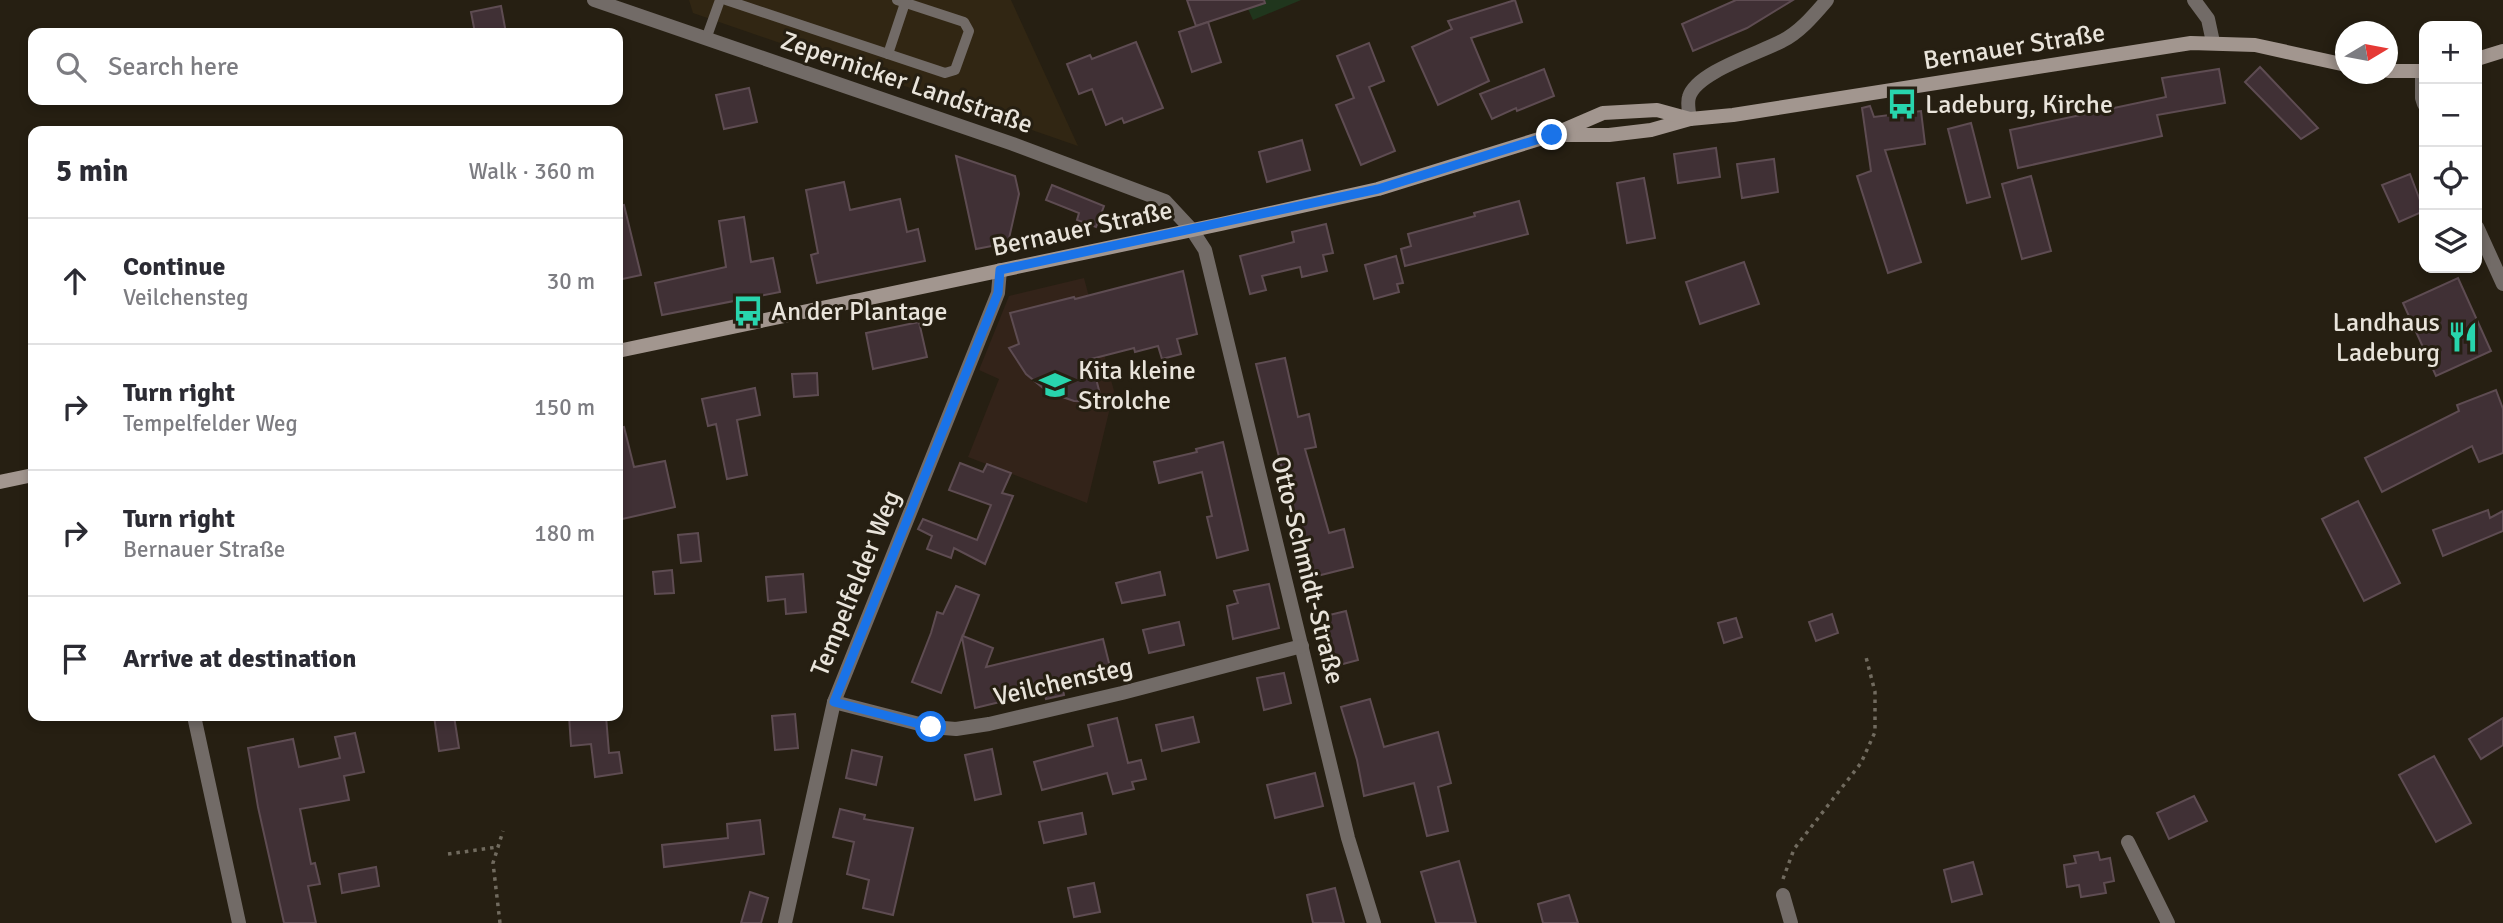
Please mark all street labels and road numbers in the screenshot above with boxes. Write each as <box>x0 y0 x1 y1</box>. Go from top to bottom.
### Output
street label: Bernauer Straße <box>1921 17 2107 77</box>
street label: Zepernicker Landstraße <box>776 25 1037 141</box>
street label: Bernauer Straße <box>989 194 1175 264</box>
street label: Otto-Schmidt-Straße <box>1263 453 1351 688</box>
street label: Tempelfelder Weg <box>804 486 908 681</box>
street label: Veilchensteg <box>991 650 1136 713</box>

